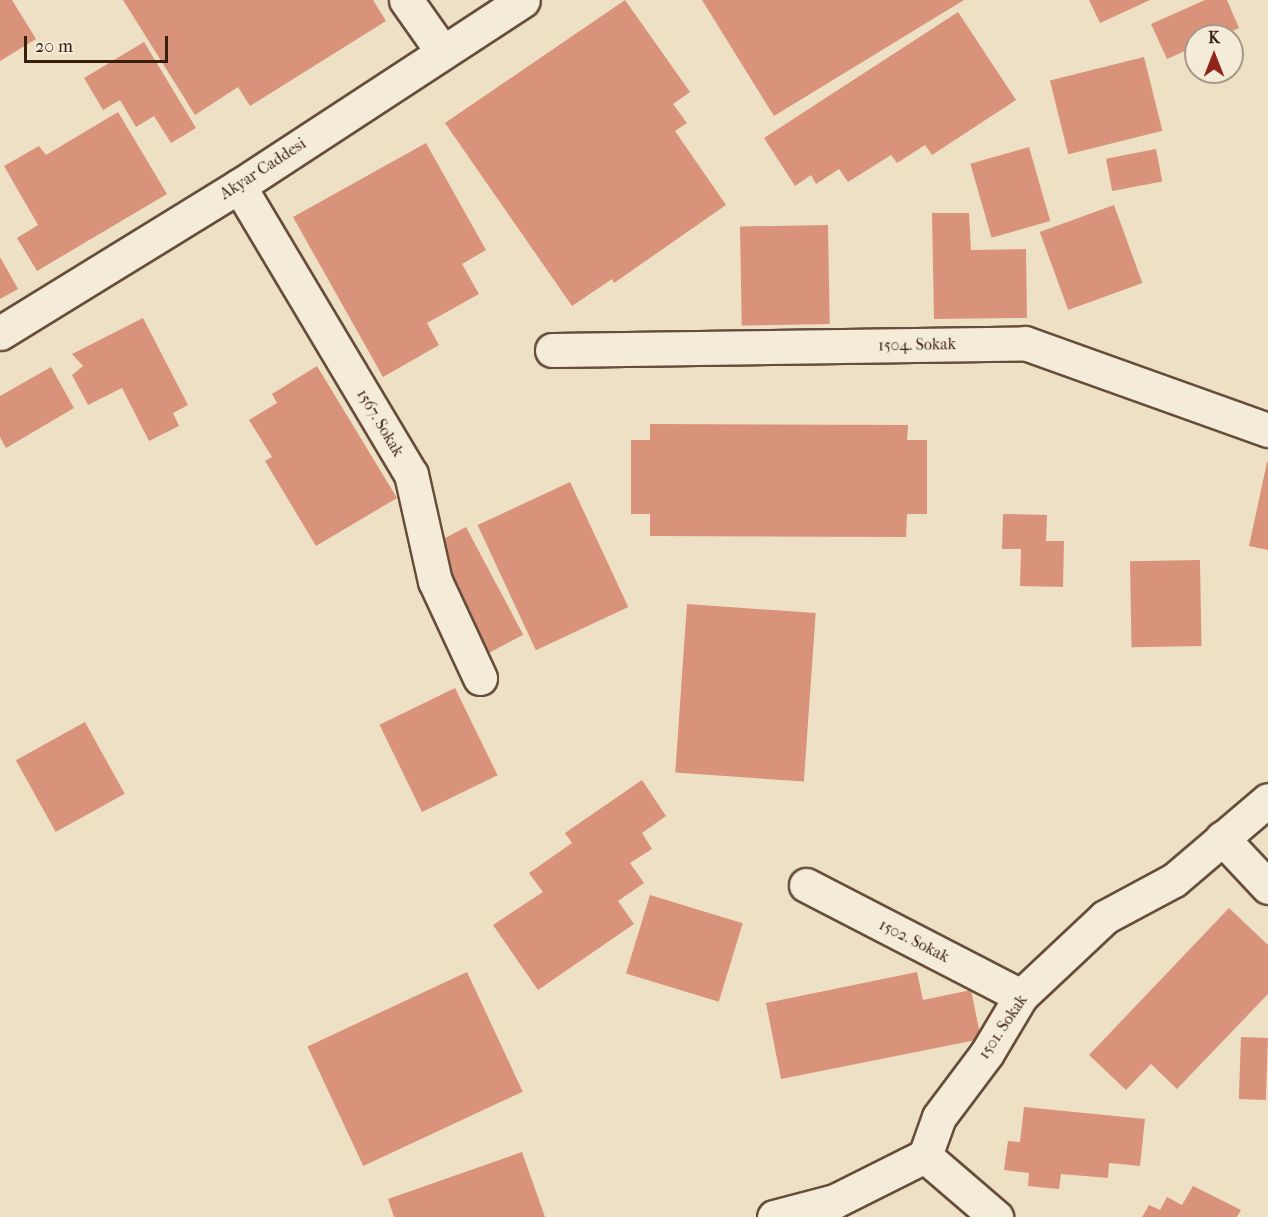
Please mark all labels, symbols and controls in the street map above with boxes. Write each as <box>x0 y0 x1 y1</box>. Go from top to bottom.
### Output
scale bar <box>27 24 171 62</box>
north arrow <box>1184 24 1244 84</box>
text: K <box>1208 28 1220 47</box>
text: 20 m <box>35 36 73 57</box>
street label: Akyar Caddesi <box>216 134 310 204</box>
street label: 1504. Sokak <box>878 335 956 355</box>
street label: 1567. Sokak <box>352 386 408 460</box>
street label: 1502. Sokak <box>876 915 952 967</box>
street label: 1501. Sokak <box>974 991 1032 1063</box>

